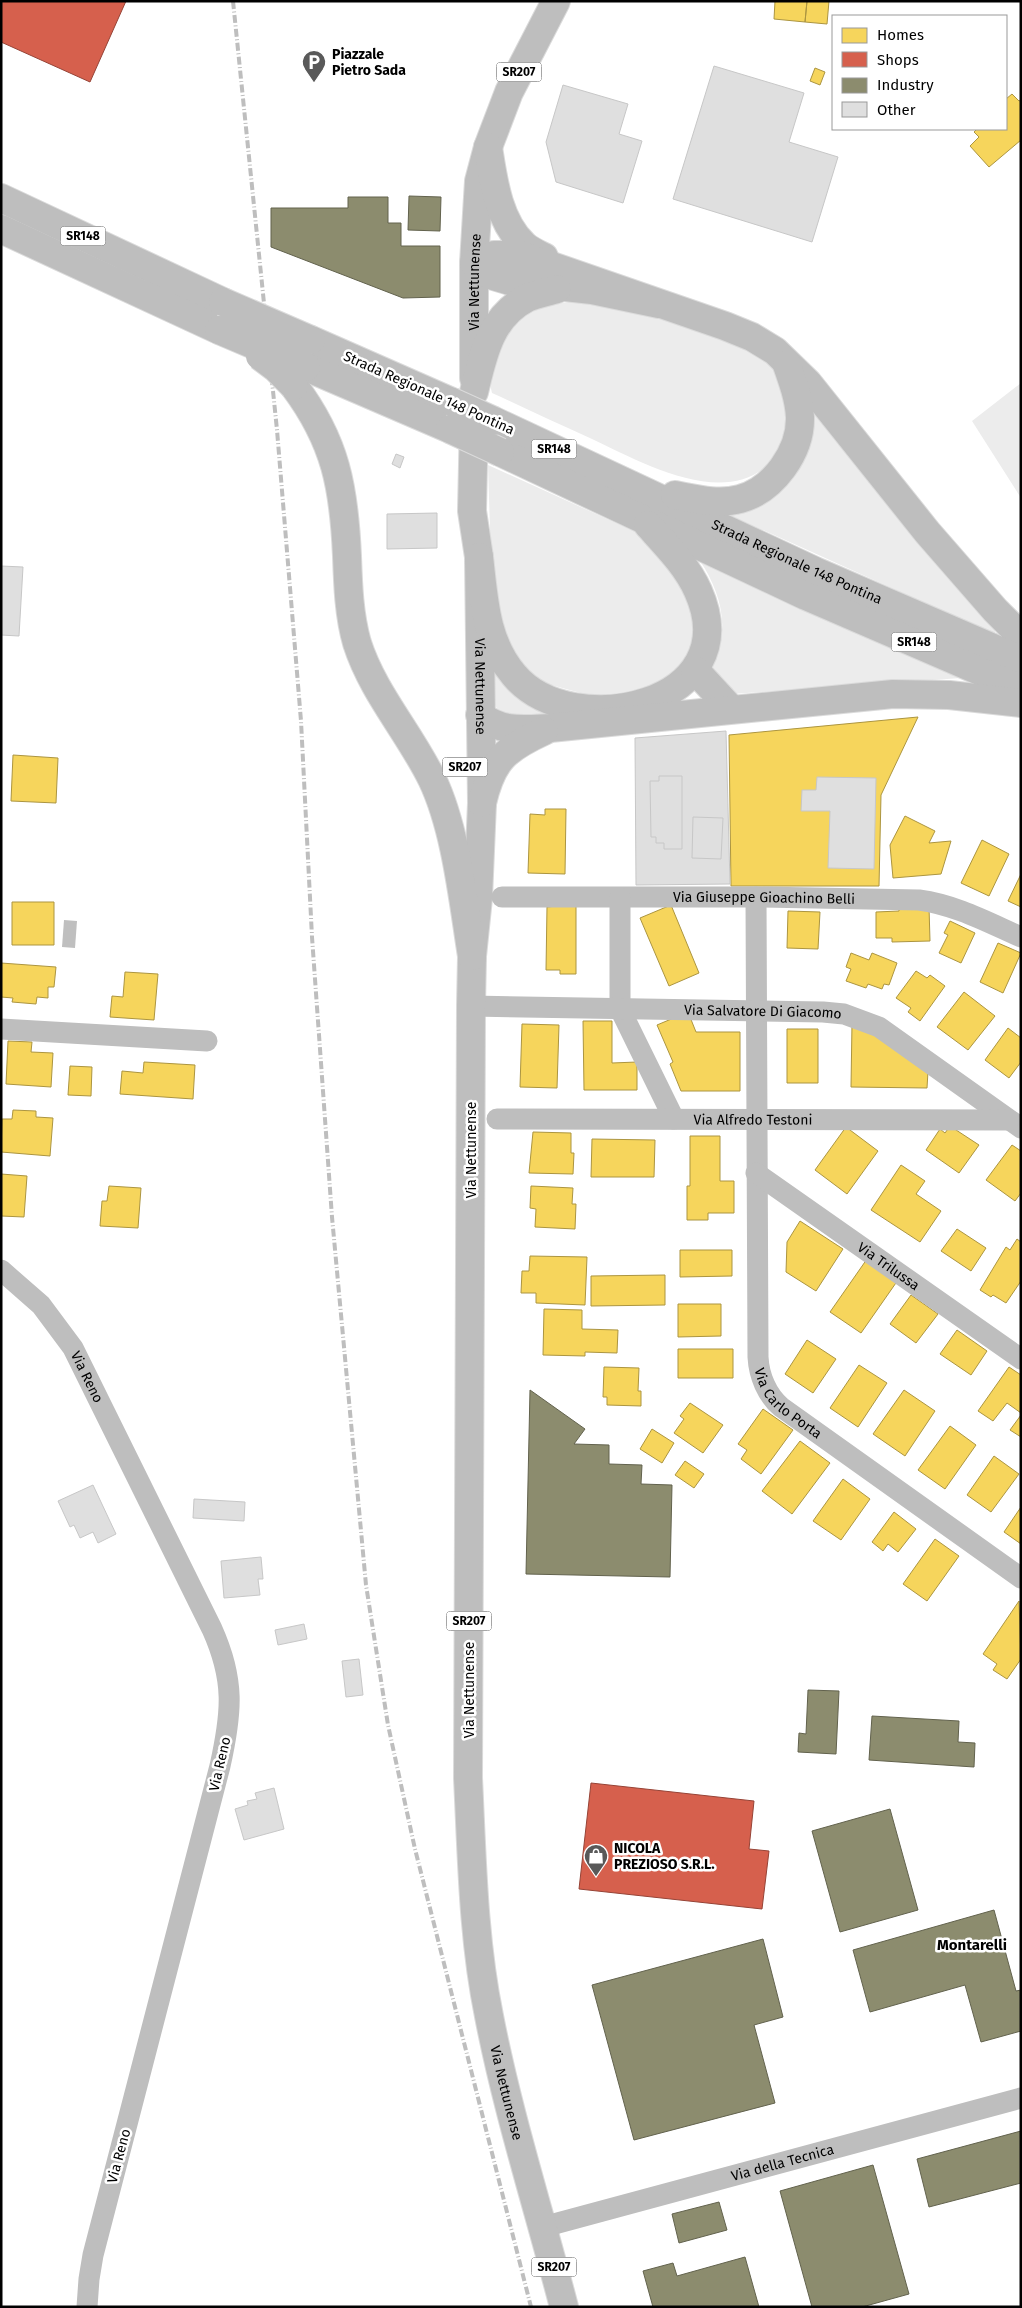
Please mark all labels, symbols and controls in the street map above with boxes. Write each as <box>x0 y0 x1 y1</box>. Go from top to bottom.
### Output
legend <box>832 15 1007 130</box>
text: Homes <box>877 26 924 44</box>
place label: Piazzale Pietro Sada <box>332 46 406 79</box>
parking icon: Piazzale Pietro Sada <box>301 49 327 83</box>
text: Shops <box>877 51 919 69</box>
road number: SR207 <box>496 62 542 82</box>
text: Industry <box>877 76 934 94</box>
text: Other <box>877 101 916 119</box>
road number: SR148 <box>61 227 106 246</box>
street label: Via Nettunense <box>465 233 484 330</box>
street label: Strada Regionale 148 Pontina <box>341 348 517 438</box>
road number: SR148 <box>532 439 576 458</box>
street label: Strada Regionale 148 Pontina <box>709 515 885 607</box>
road number: SR148 <box>892 632 936 652</box>
street label: Via Nettunense <box>471 638 490 735</box>
road number: SR207 <box>442 758 488 776</box>
street label: Via Giuseppe Gioachino Belli <box>673 888 855 907</box>
street label: Via Salvatore Di Giacomo <box>684 1001 843 1022</box>
street label: Via Nettunense <box>463 1102 480 1198</box>
street label: Via Alfredo Testoni <box>694 1111 812 1128</box>
street label: Via Trilussa <box>854 1238 923 1294</box>
street label: Via Reno <box>67 1348 107 1406</box>
street label: Via Carlo Porta <box>751 1366 825 1442</box>
road number: SR207 <box>446 1612 492 1630</box>
street label: Via Nettunense <box>461 1642 478 1738</box>
street label: Via Reno <box>205 1735 235 1793</box>
place label: NICOLA PREZIOSO S.R.L. <box>614 1840 715 1873</box>
shop icon: NICOLA PREZIOSO S.R.L. <box>583 1843 609 1877</box>
district label: Montarelli <box>937 1936 1007 1954</box>
street label: Via Nettunense <box>487 2044 526 2142</box>
street label: Via Reno <box>104 2127 134 2185</box>
street label: Via della Tecnica <box>729 2140 836 2184</box>
road number: SR207 <box>532 2258 576 2276</box>

